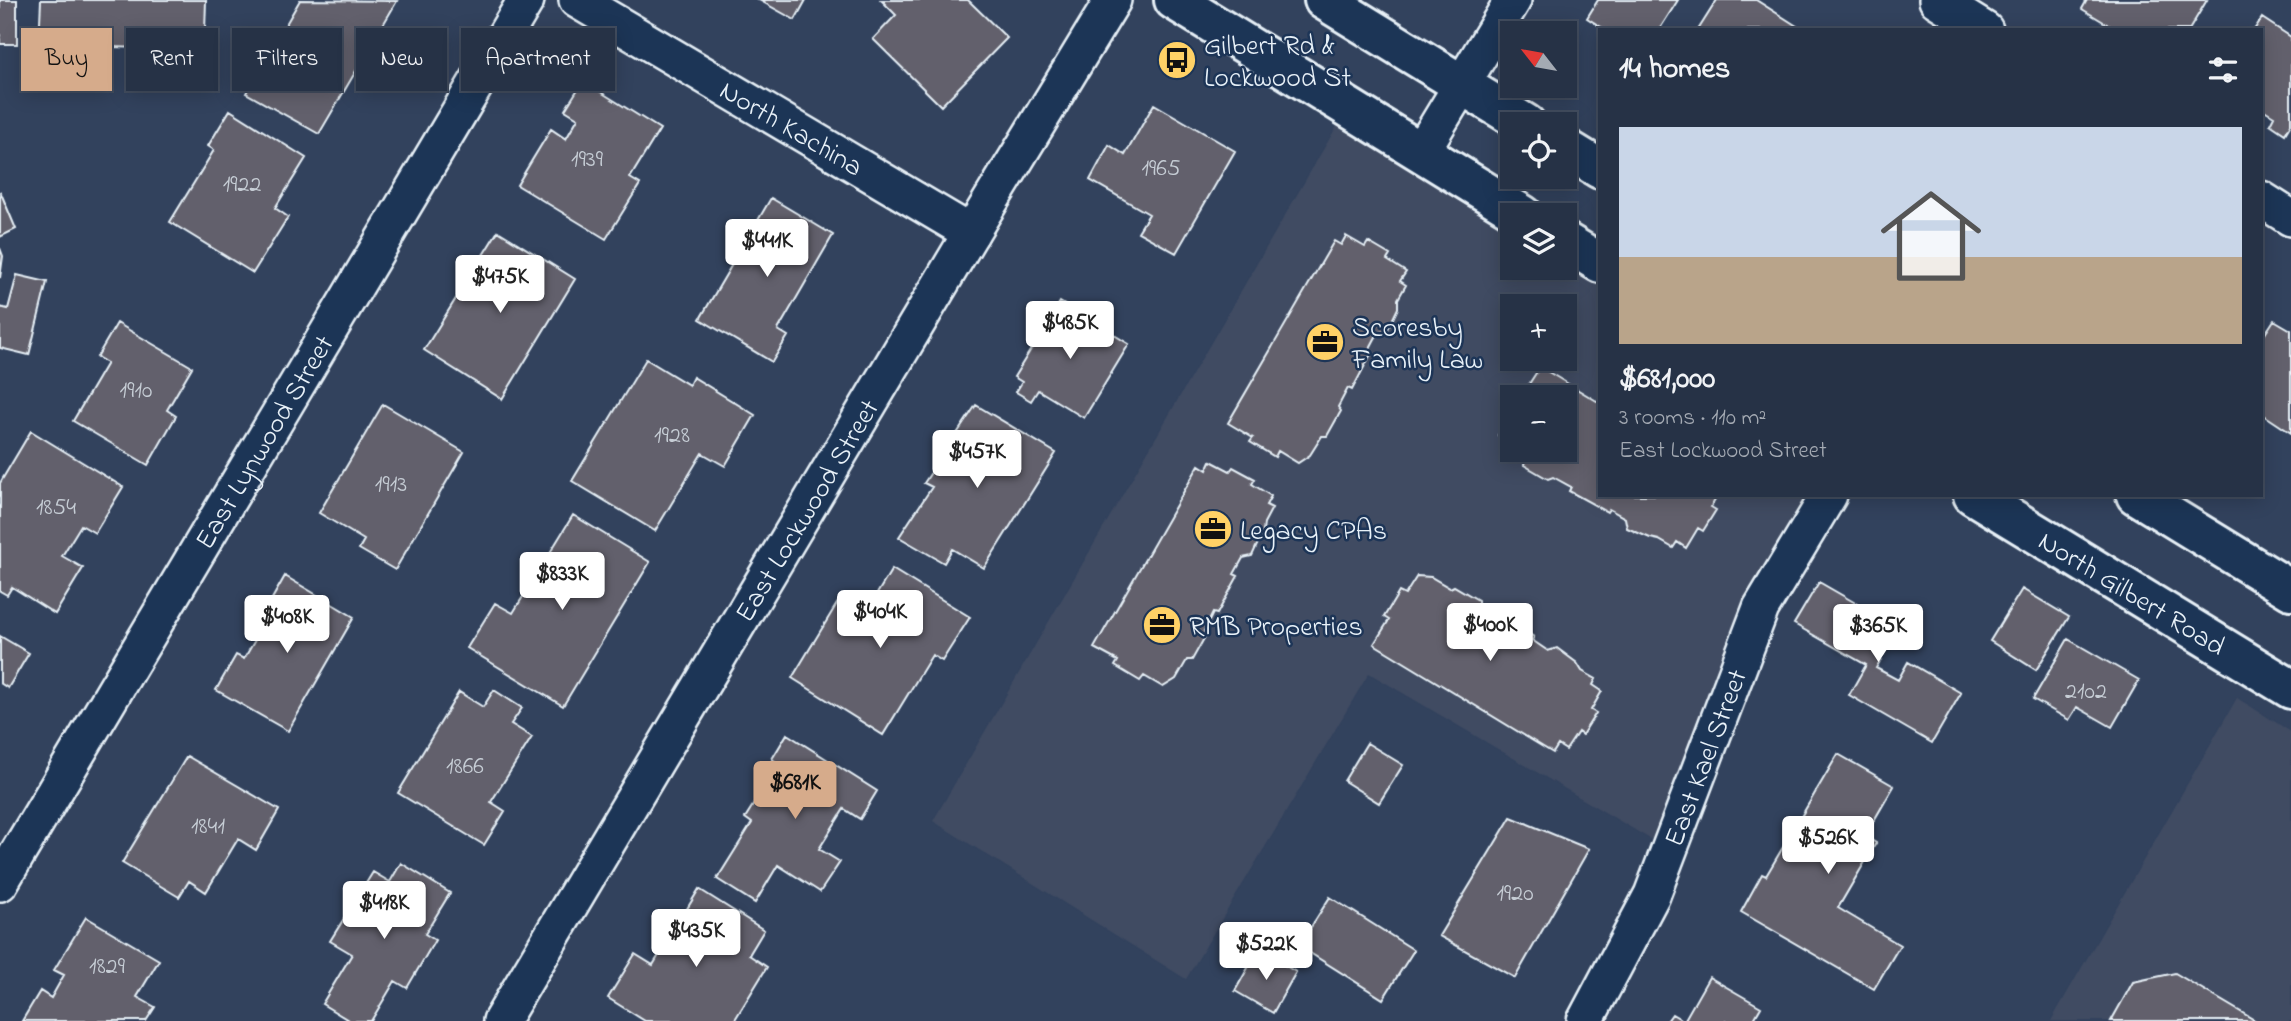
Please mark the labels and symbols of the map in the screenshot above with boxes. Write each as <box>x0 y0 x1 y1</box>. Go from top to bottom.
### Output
north arrow <box>1500 21 1577 98</box>
place label: Gilbert Rd & Lockwood St <box>1204 27 1351 100</box>
bus stop icon: Gilbert Rd & Lockwood St <box>1156 39 1198 81</box>
street label: North Kachina <box>711 72 870 189</box>
house number: 1939 <box>571 143 604 178</box>
house number: 1965 <box>1141 152 1181 187</box>
house number: 1922 <box>223 168 261 203</box>
pin: $441K <box>718 219 816 279</box>
pin: $475K <box>451 256 549 315</box>
pin: $485K <box>1021 302 1119 361</box>
place label: Scoresby Family Law <box>1351 309 1483 382</box>
office icon: Scoresby Family Law <box>1304 321 1346 363</box>
street label: East Lynwood Street <box>186 328 346 558</box>
house number: 1910 <box>120 374 152 409</box>
street label: East Lockwood Street <box>726 393 891 631</box>
house number: 1928 <box>654 419 690 454</box>
pin: $457K <box>928 430 1026 490</box>
house number: 1913 <box>375 468 407 503</box>
house number: 1854 <box>36 491 76 526</box>
office icon: Legacy CPAs <box>1192 508 1234 550</box>
place label: Legacy CPAs <box>1240 512 1387 553</box>
street label: North Gilbert Road <box>2029 523 2232 668</box>
pin: $833K <box>513 552 611 612</box>
pin: $404K <box>831 590 929 650</box>
pin: $408K <box>238 596 336 655</box>
office icon: RMB Properties <box>1141 604 1183 646</box>
pin: $400K <box>1441 604 1539 663</box>
pin: $365K <box>1829 604 1927 664</box>
place label: RMB Properties <box>1189 608 1363 649</box>
street label: East Kael Street <box>1655 664 1760 853</box>
house number: 2102 <box>2065 675 2107 710</box>
house number: 1866 <box>446 750 484 785</box>
pin: $681K <box>746 762 844 821</box>
house number: 1841 <box>191 810 225 845</box>
pin: $526K <box>1779 816 1877 876</box>
house number: 1920 <box>1496 877 1534 912</box>
pin: $418K <box>335 881 433 941</box>
pin: $435K <box>647 909 745 969</box>
pin: $522K <box>1217 922 1315 982</box>
house number: 1829 <box>89 950 126 985</box>

